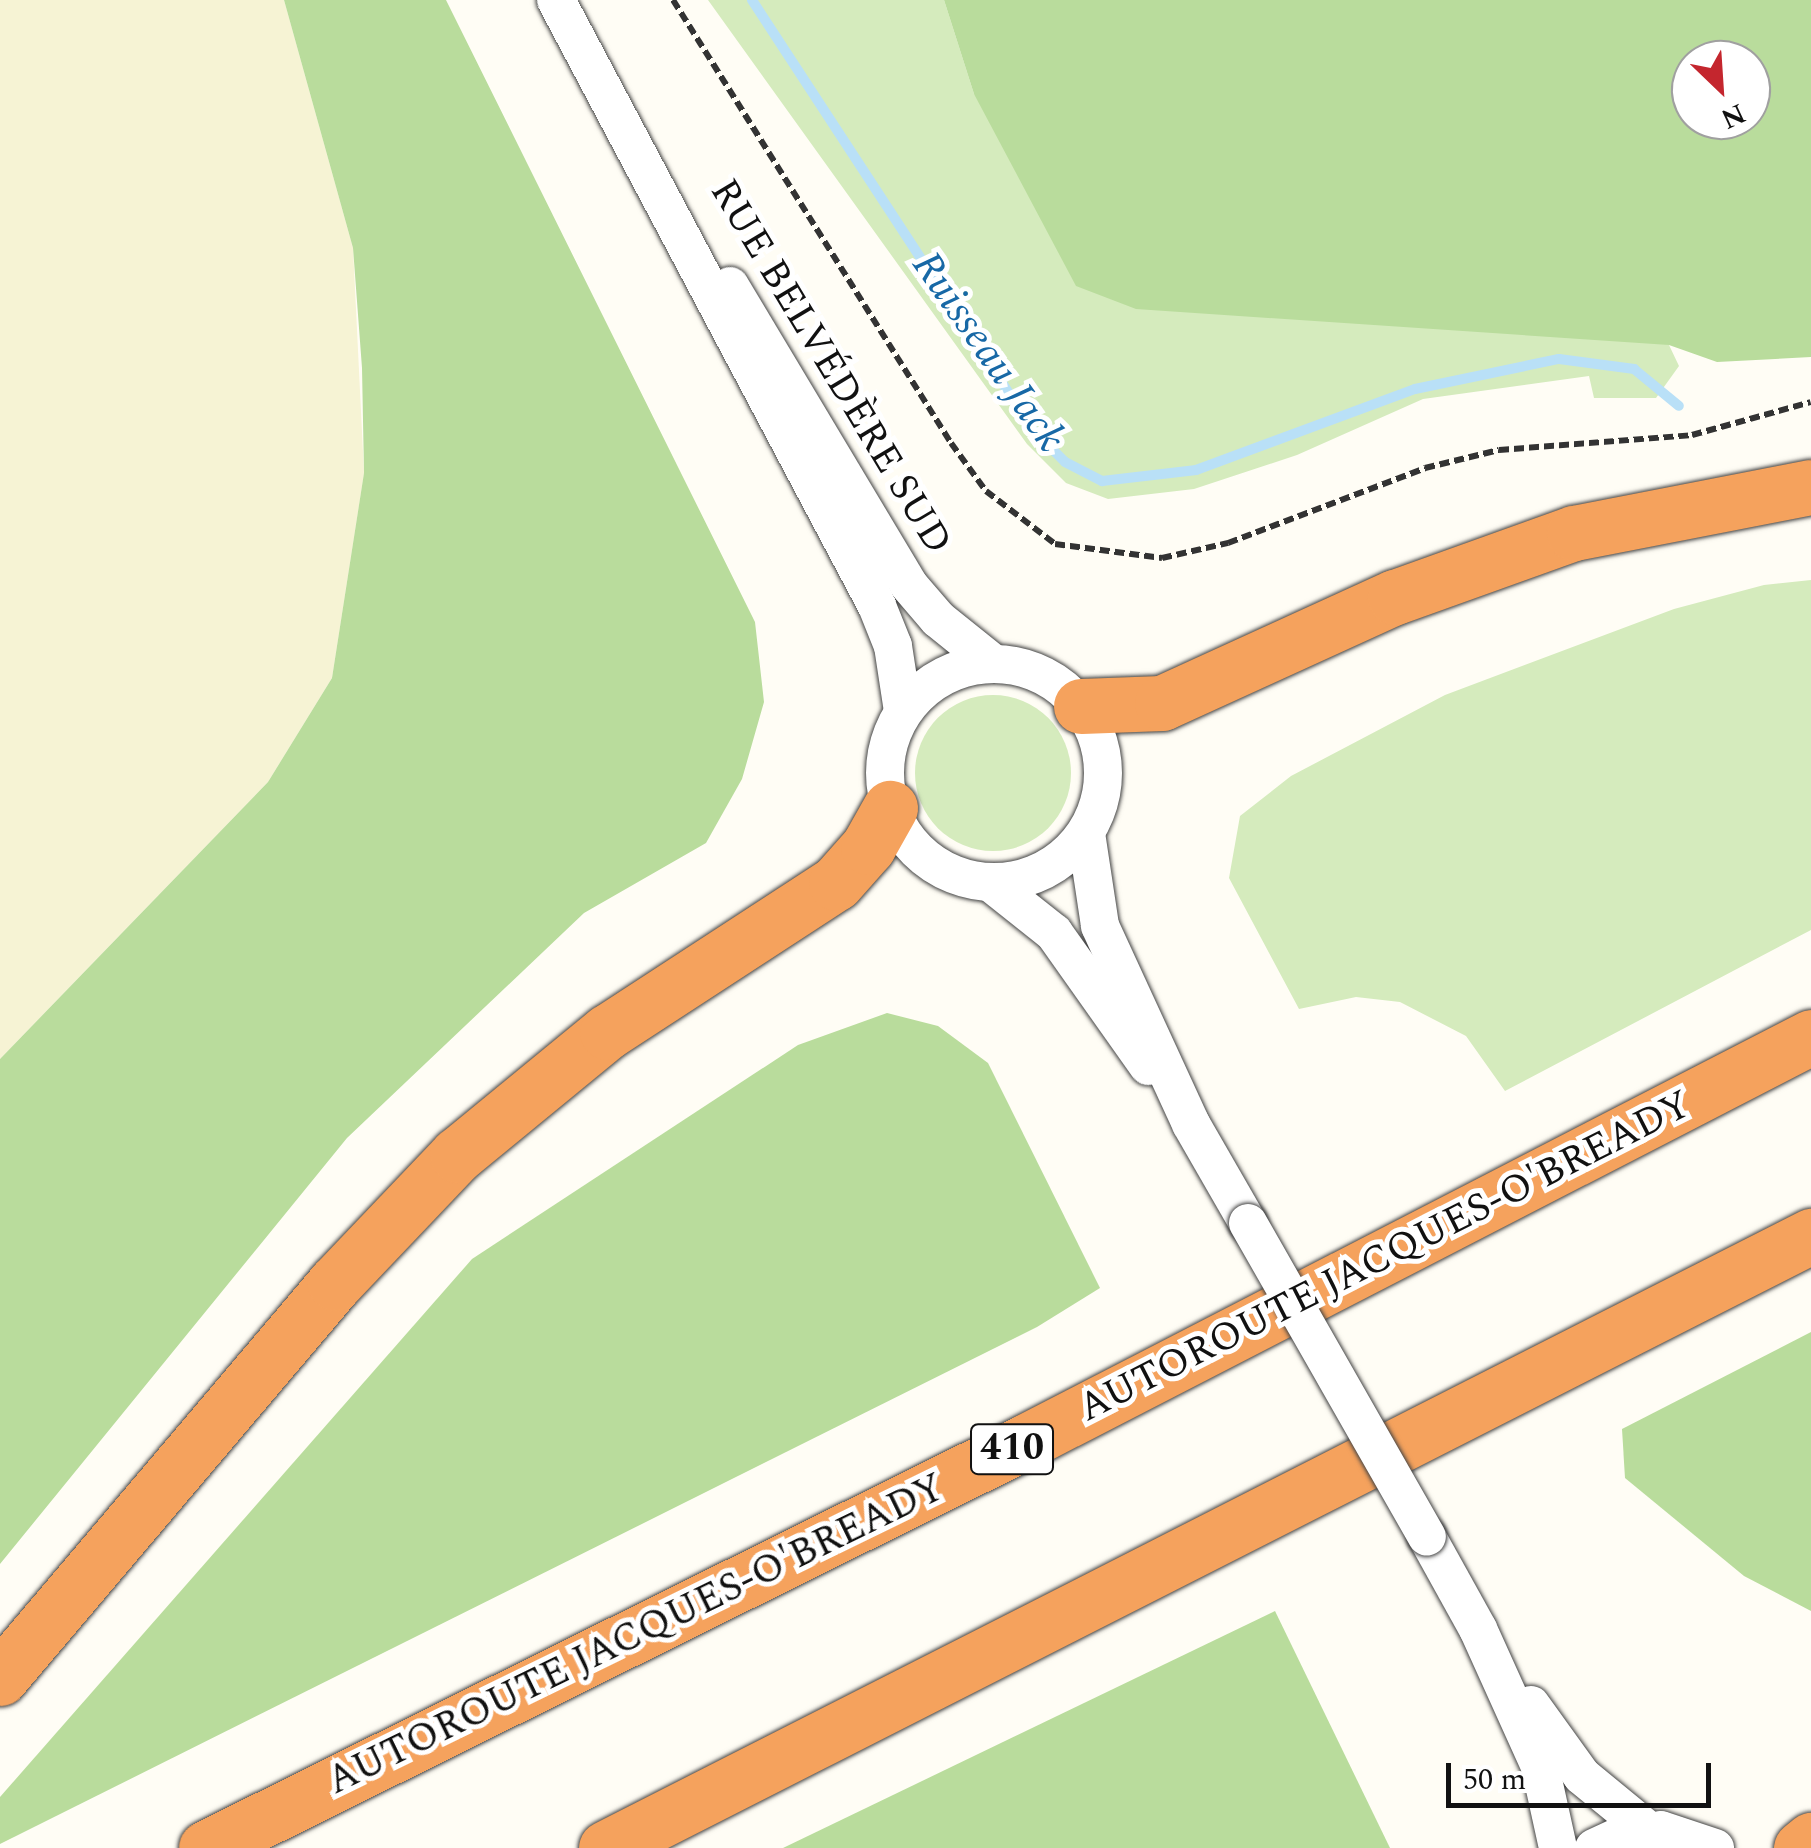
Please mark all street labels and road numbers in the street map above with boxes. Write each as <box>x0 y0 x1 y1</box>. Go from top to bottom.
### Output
street label: RUE BELVÉDÈRE SUD <box>699 171 961 563</box>
street label: AUTOROUTE JACQUES-O'BREADY <box>1071 1081 1699 1433</box>
road number: 410 <box>970 1416 1054 1482</box>
street label: AUTOROUTE JACQUES-O'BREADY <box>319 1464 953 1806</box>

